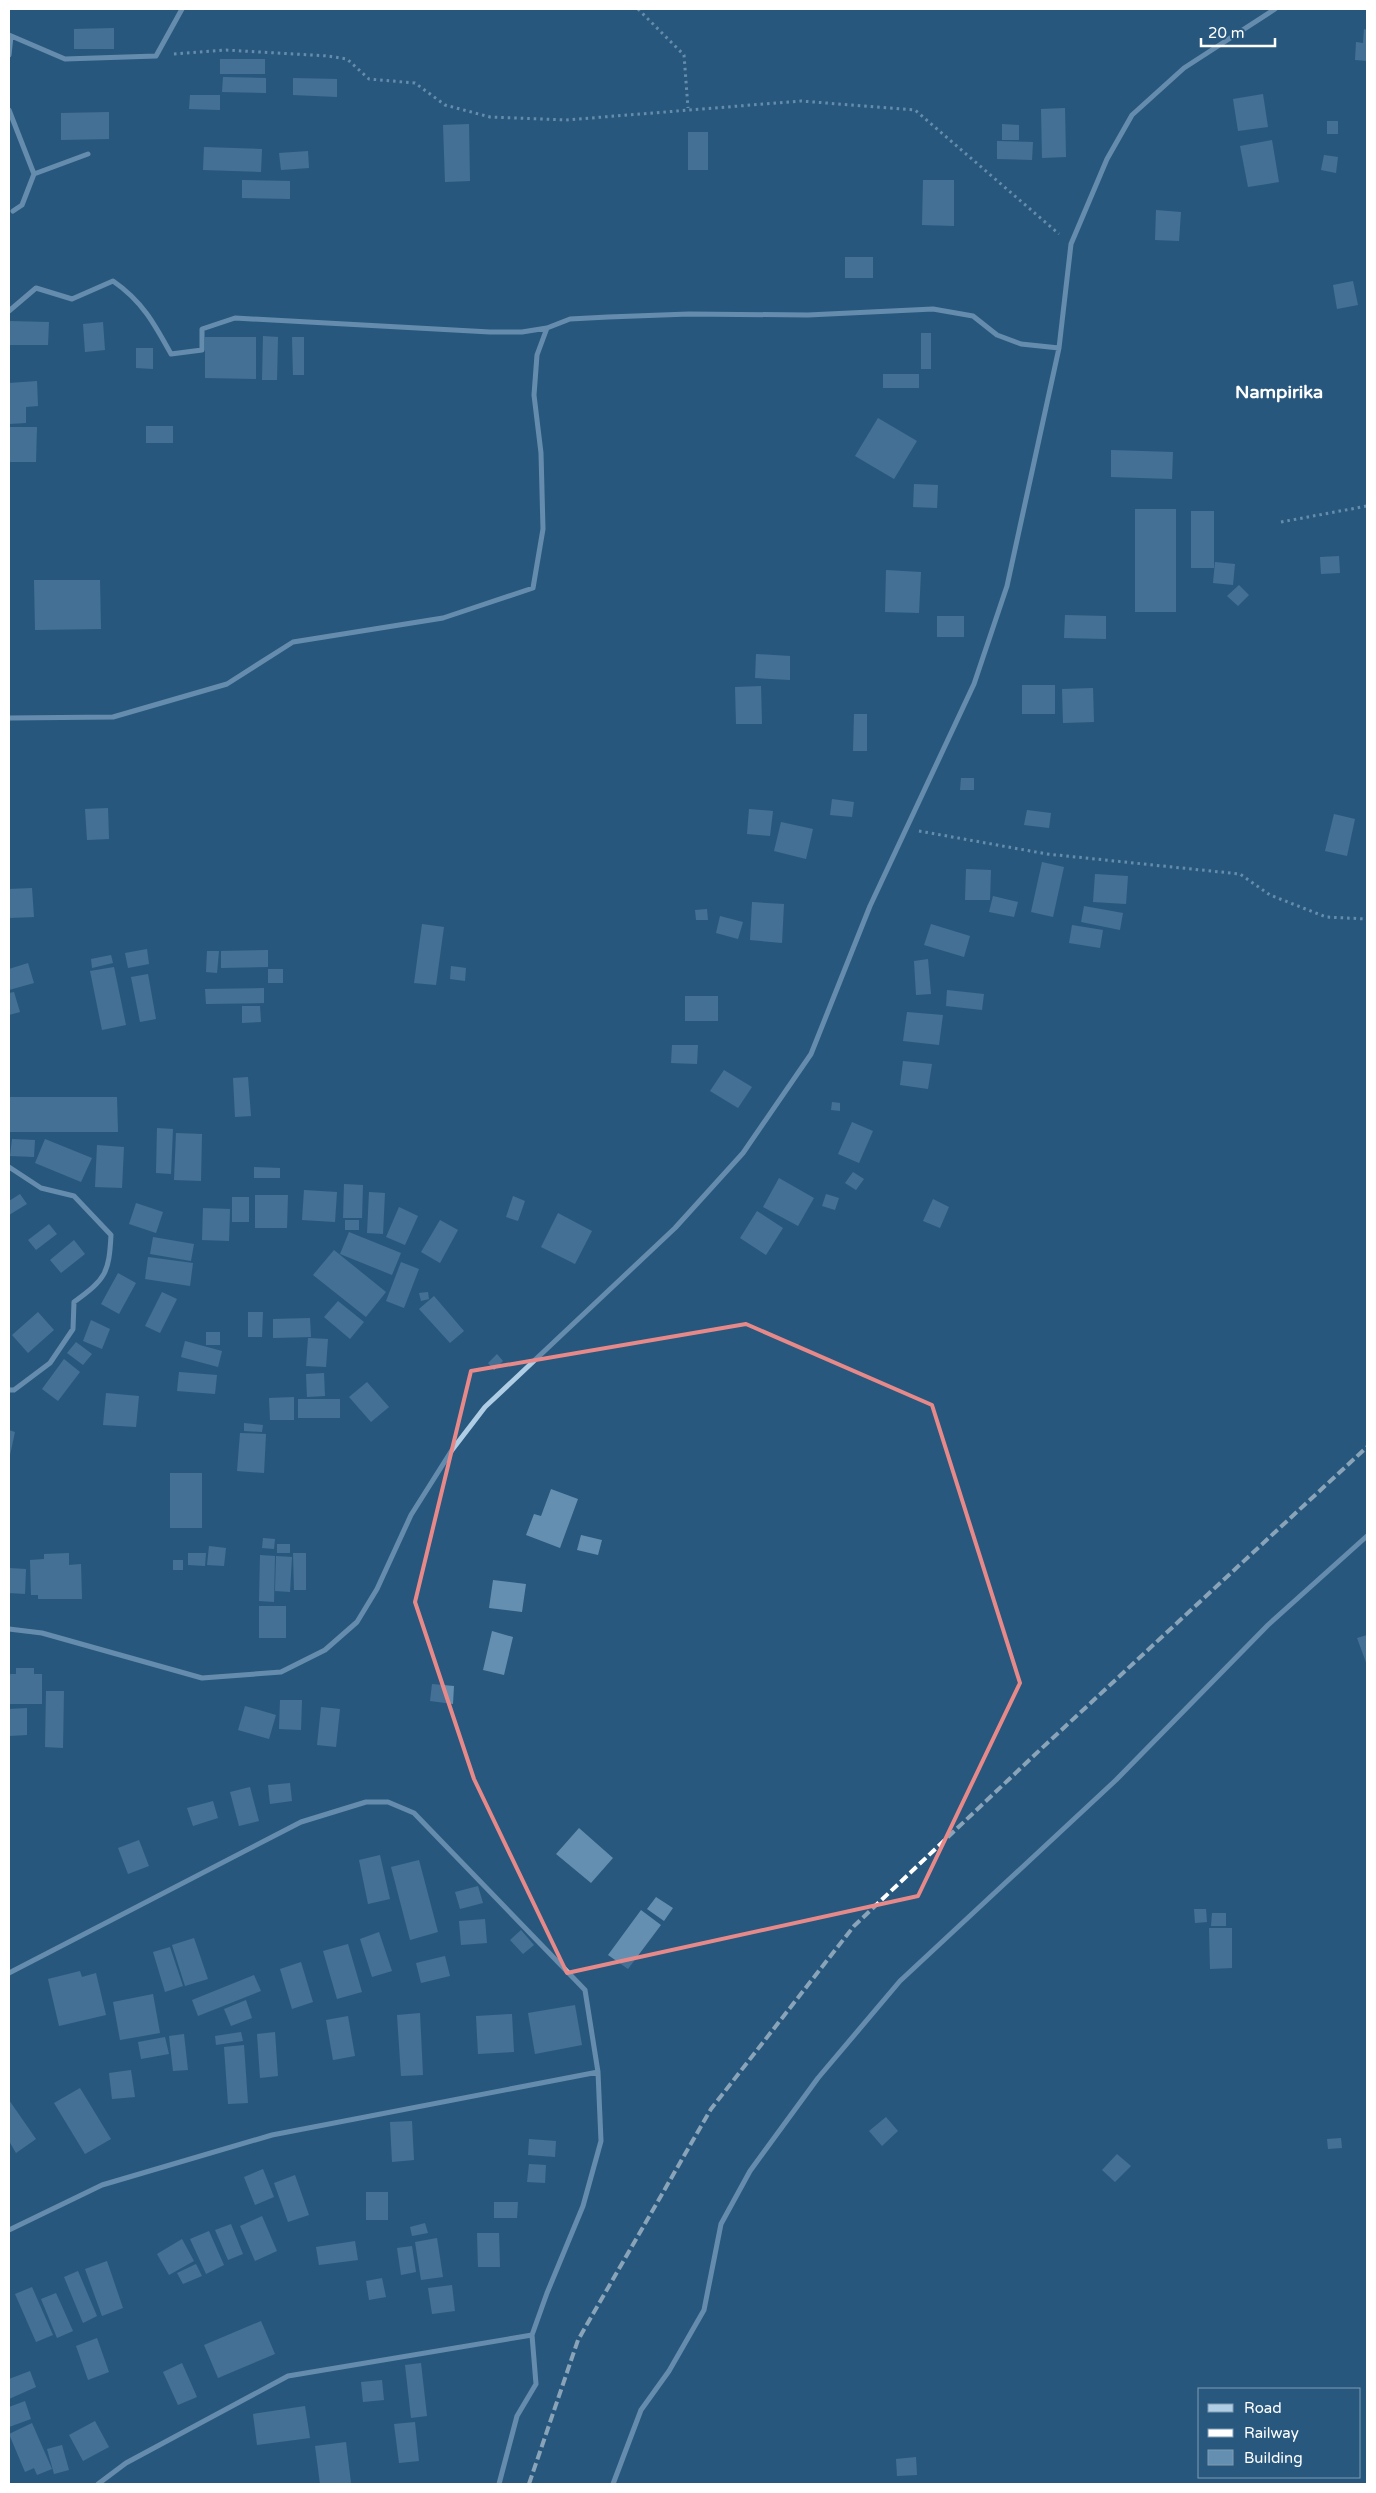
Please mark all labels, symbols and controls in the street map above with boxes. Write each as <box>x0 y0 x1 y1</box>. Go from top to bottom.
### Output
scale bar <box>1201 15 1275 47</box>
text: 20 m <box>1208 24 1245 42</box>
district label: Nampirika <box>1235 381 1323 403</box>
legend <box>1198 2388 1361 2478</box>
text: Road <box>1244 2399 1282 2417</box>
text: Railway <box>1244 2424 1299 2442</box>
text: Building <box>1244 2449 1303 2467</box>

